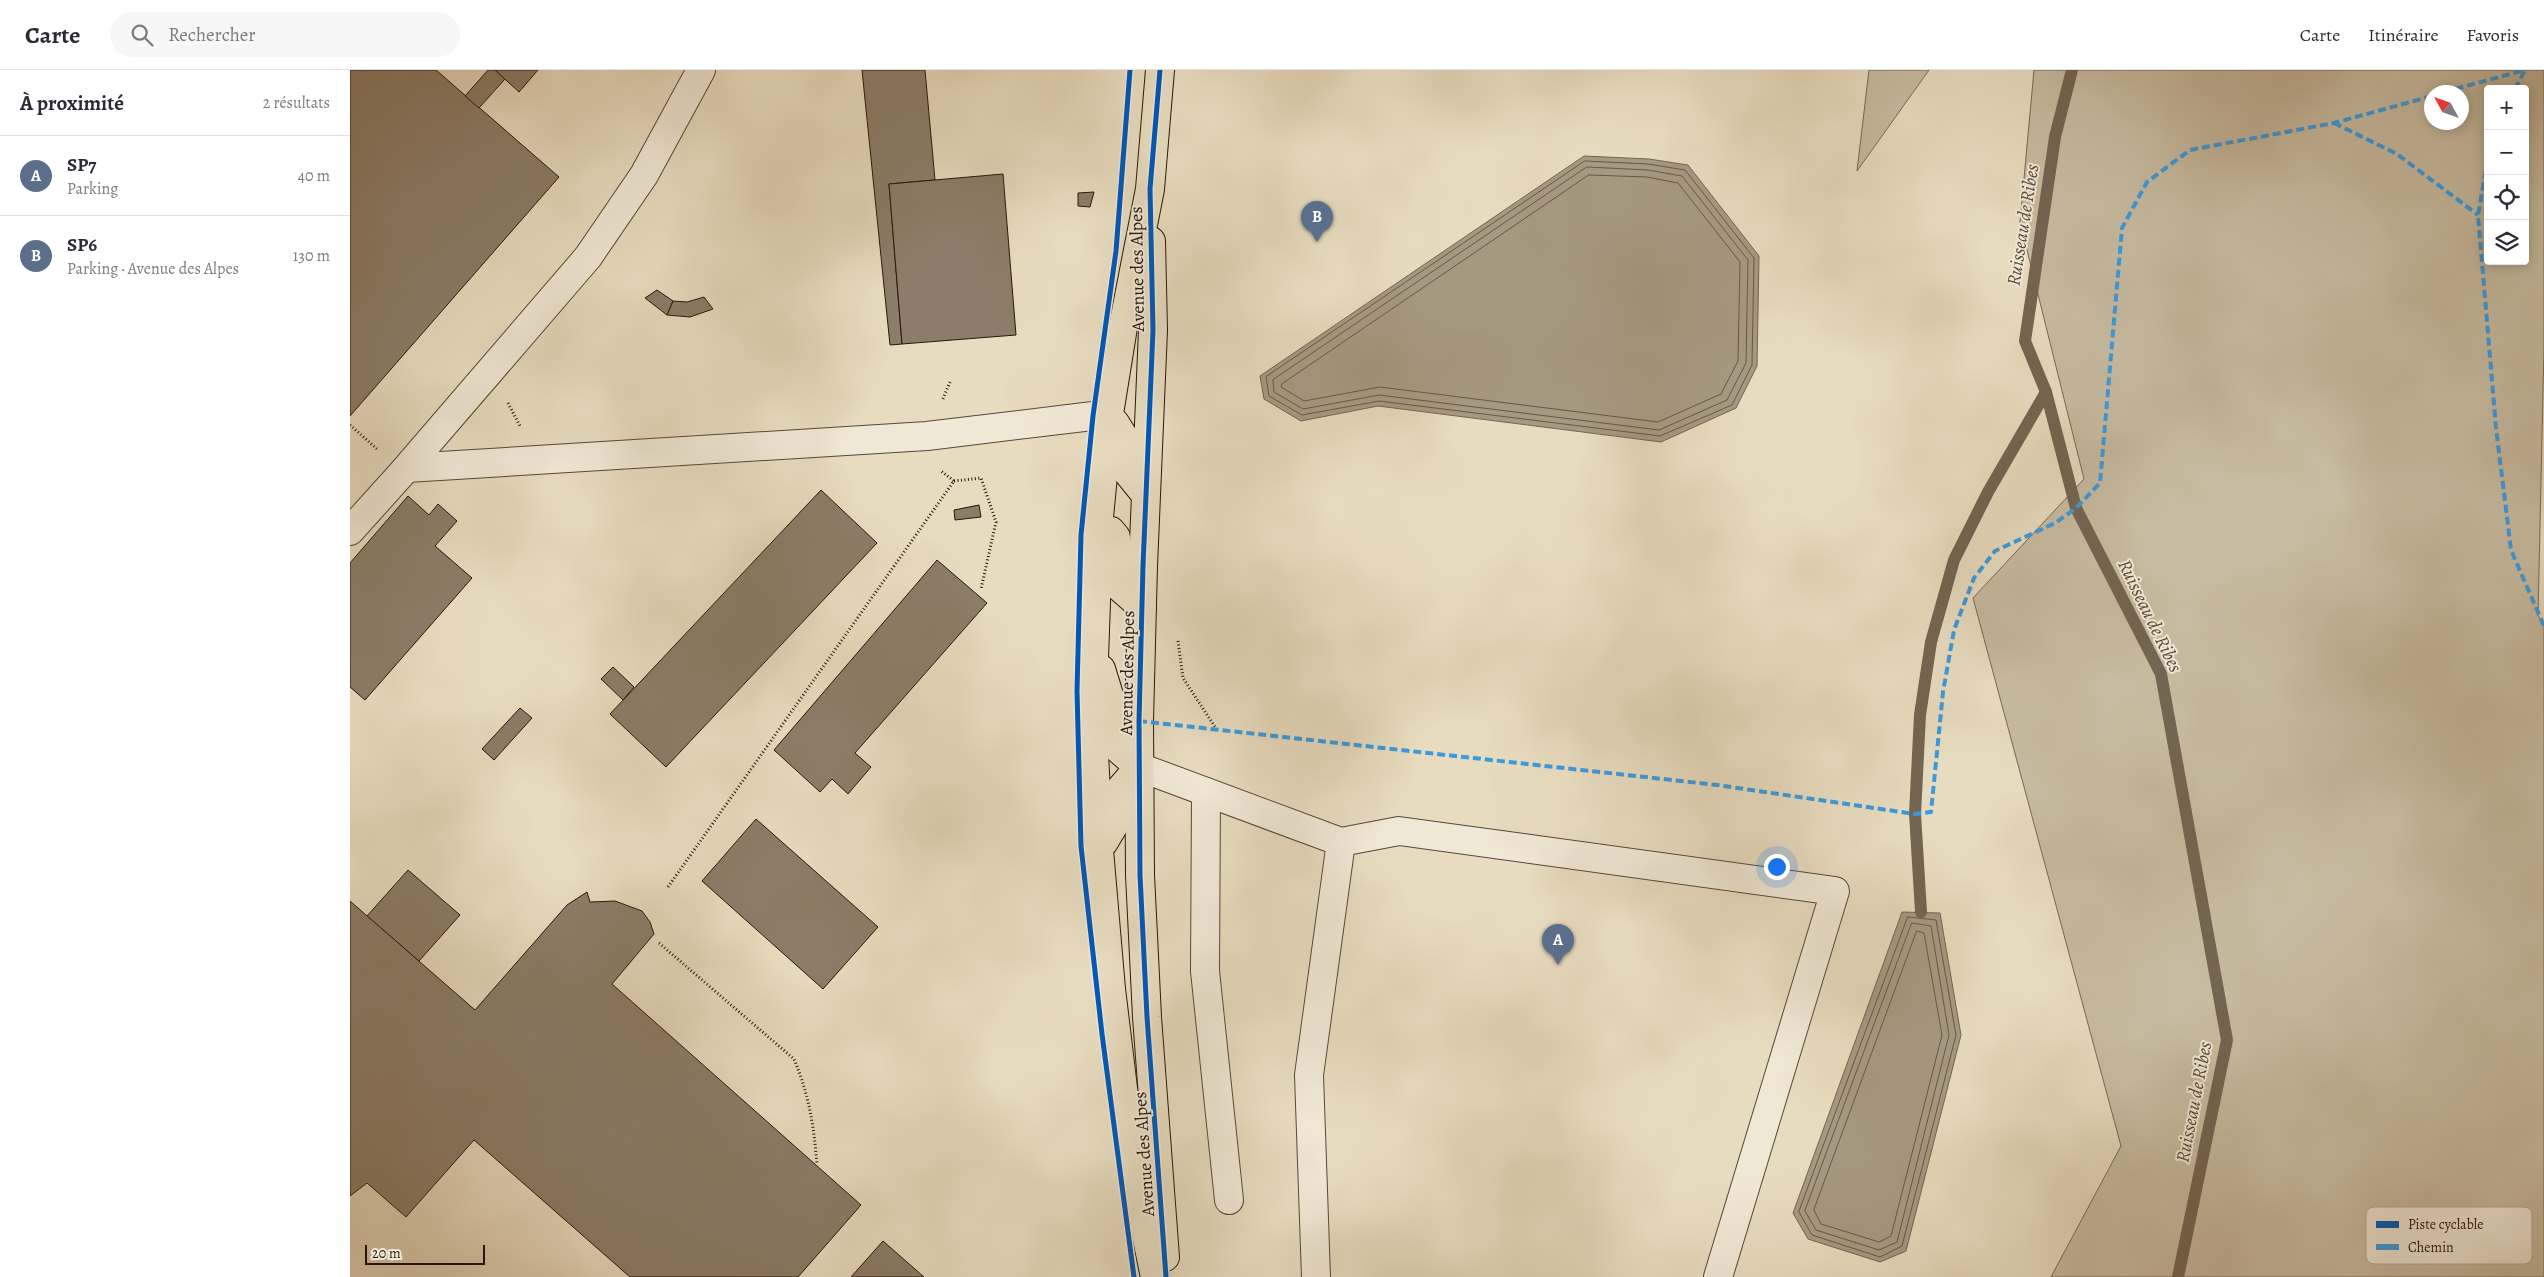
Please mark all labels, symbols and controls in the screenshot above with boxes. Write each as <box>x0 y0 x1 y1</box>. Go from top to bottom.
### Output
search box <box>110 12 460 57</box>
text: Carte <box>25 19 80 51</box>
icon: search <box>128 21 156 49</box>
text: Rechercher <box>168 22 256 48</box>
text: Carte <box>2300 23 2340 47</box>
text: Itinéraire <box>2368 23 2439 47</box>
text: Favoris <box>2467 23 2519 47</box>
north arrow <box>2424 85 2469 130</box>
map controls <box>2484 85 2529 265</box>
button: + <box>2484 85 2529 130</box>
text: À proximité <box>20 89 124 117</box>
text: 2 résultats <box>263 92 330 114</box>
button: − <box>2484 130 2529 175</box>
text: SP7 <box>67 152 96 178</box>
water label: Ruisseau de Ribes <box>2001 162 2046 287</box>
text: A <box>31 165 41 187</box>
text: 40 m <box>298 165 330 187</box>
button: locate <box>2484 175 2529 220</box>
text: Parking <box>67 178 118 200</box>
pin: B <box>1301 201 1333 242</box>
street label: Avenue des Alpes <box>1124 206 1150 333</box>
button: layers <box>2484 220 2529 265</box>
text: SP6 <box>67 232 97 258</box>
text: B <box>31 245 41 267</box>
text: 130 m <box>293 245 330 267</box>
text: Parking · Avenue des Alpes <box>67 258 239 280</box>
water label: Ruisseau de Ribes <box>2111 555 2189 677</box>
street label: Avenue des Alpes <box>1114 610 1140 737</box>
your location <box>1764 854 1790 880</box>
pin: A <box>1542 924 1574 965</box>
water label: Ruisseau de Ribes <box>2170 1039 2219 1165</box>
street label: Avenue des Alpes <box>1128 1091 1160 1218</box>
legend <box>2366 1207 2532 1264</box>
text: Piste cyclable <box>2408 1215 2483 1234</box>
text: Chemin <box>2408 1238 2454 1257</box>
scale bar <box>365 1242 485 1265</box>
text: 20 m <box>372 1244 401 1263</box>

